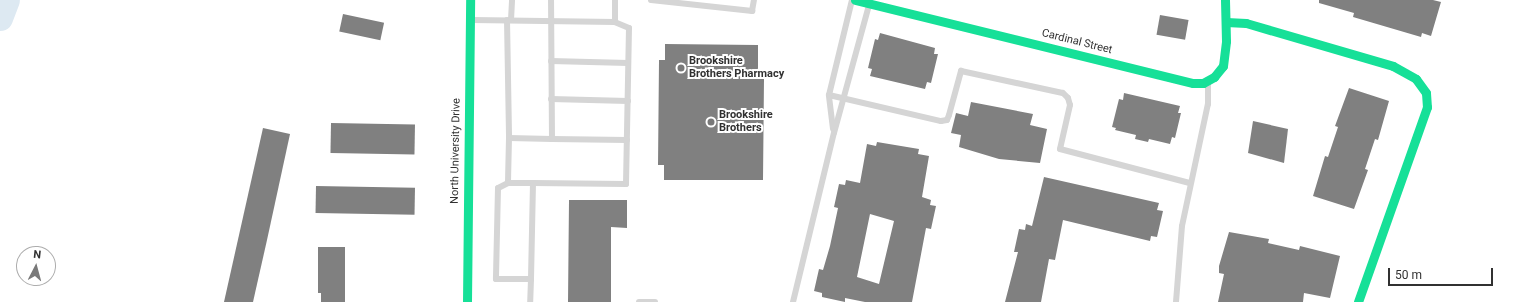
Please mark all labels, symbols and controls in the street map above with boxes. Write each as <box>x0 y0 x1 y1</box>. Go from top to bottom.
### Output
street label: Cardinal Street <box>1040 27 1114 57</box>
place label: Brookshire Brothers Pharmacy <box>689 55 784 81</box>
marker: Brookshire Brothers Pharmacy <box>676 63 686 73</box>
street label: North University Drive <box>448 98 464 204</box>
place label: Brookshire Brothers <box>719 109 773 135</box>
marker: Brookshire Brothers <box>706 117 716 127</box>
north arrow <box>16 246 56 286</box>
text: N <box>33 248 42 261</box>
scale bar <box>1390 260 1495 286</box>
text: 50 m <box>1395 268 1422 282</box>

